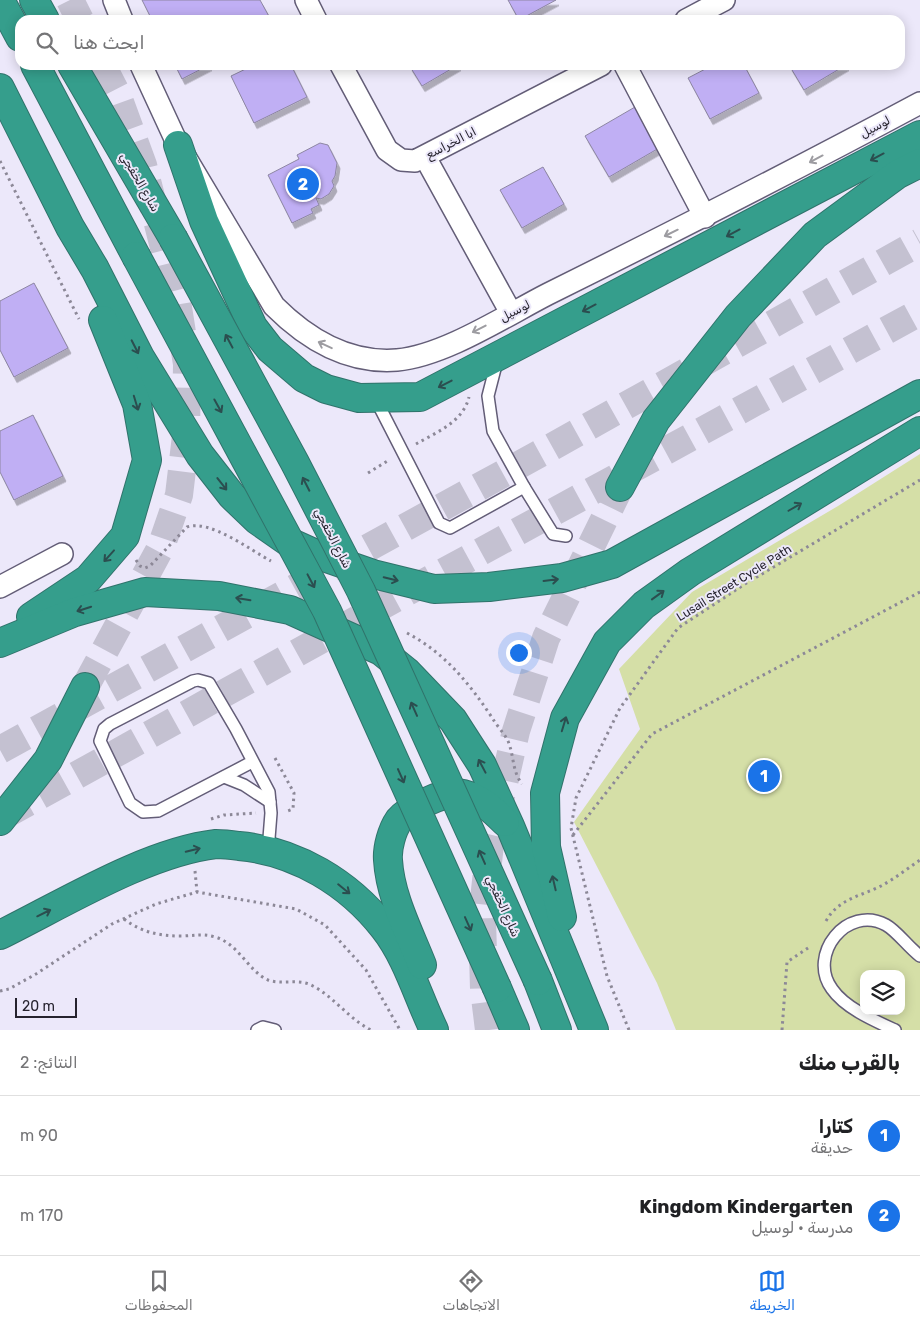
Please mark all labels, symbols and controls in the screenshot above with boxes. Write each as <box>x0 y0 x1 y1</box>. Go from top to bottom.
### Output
search box <box>15 15 905 70</box>
icon: search <box>33 29 61 57</box>
text: ابحث هنا <box>73 31 145 54</box>
street label: لوسيل <box>857 113 893 142</box>
street label: ابا الخراسع <box>424 124 479 163</box>
street label: شارع الخفجي <box>116 150 163 215</box>
one-way arrow <box>870 153 885 162</box>
one-way arrow <box>808 154 823 164</box>
pin: 2 <box>287 165 319 203</box>
one-way arrow <box>664 229 679 239</box>
one-way arrow <box>726 229 741 238</box>
street label: لوسيل <box>497 297 533 325</box>
one-way arrow <box>582 304 597 313</box>
one-way arrow <box>471 324 486 334</box>
one-way arrow <box>224 334 234 349</box>
one-way arrow <box>130 339 140 354</box>
one-way arrow <box>318 340 333 350</box>
one-way arrow <box>438 380 453 389</box>
one-way arrow <box>132 395 142 411</box>
one-way arrow <box>213 399 223 414</box>
one-way arrow <box>217 477 228 490</box>
one-way arrow <box>301 477 311 492</box>
one-way arrow <box>787 502 801 512</box>
street label: شارع الخفجي <box>310 505 354 572</box>
street label: Lusail Street Cycle Path <box>674 542 794 624</box>
one-way arrow <box>103 549 115 562</box>
one-way arrow <box>306 573 316 588</box>
one-way arrow <box>382 575 398 584</box>
one-way arrow <box>543 575 559 585</box>
one-way arrow <box>651 590 665 600</box>
one-way arrow <box>236 594 252 604</box>
one-way arrow <box>76 605 92 614</box>
your location <box>506 640 532 666</box>
one-way arrow <box>409 702 419 717</box>
one-way arrow <box>559 716 569 732</box>
pin: 1 <box>748 757 780 795</box>
one-way arrow <box>477 759 487 774</box>
one-way arrow <box>397 768 407 783</box>
one-way arrow <box>184 845 200 854</box>
one-way arrow <box>476 850 486 865</box>
street label: شارع الخفجي <box>481 873 523 940</box>
one-way arrow <box>549 875 558 891</box>
one-way arrow <box>338 883 351 894</box>
one-way arrow <box>36 908 51 918</box>
one-way arrow <box>463 916 473 931</box>
map controls <box>860 970 905 1015</box>
button: layers <box>860 970 905 1015</box>
scale bar <box>15 995 78 1018</box>
text: 20 m <box>22 998 55 1015</box>
text: بالقرب منك <box>799 1050 900 1075</box>
text: النتائج: 2 <box>20 1053 78 1072</box>
text: كتارا <box>819 1115 853 1138</box>
text: 90 m <box>20 1126 58 1145</box>
text: 1 <box>880 1126 888 1145</box>
text: حديقة <box>811 1138 853 1157</box>
text: Kingdom Kindergarten <box>639 1195 853 1218</box>
text: 170 m <box>20 1206 63 1225</box>
text: 2 <box>879 1206 889 1225</box>
text: مدرسة · لوسيل <box>751 1218 853 1237</box>
tab: المحفوظات <box>125 1267 193 1314</box>
tab: الاتجاهات <box>443 1267 500 1314</box>
tab: الخريطة <box>750 1267 795 1314</box>

